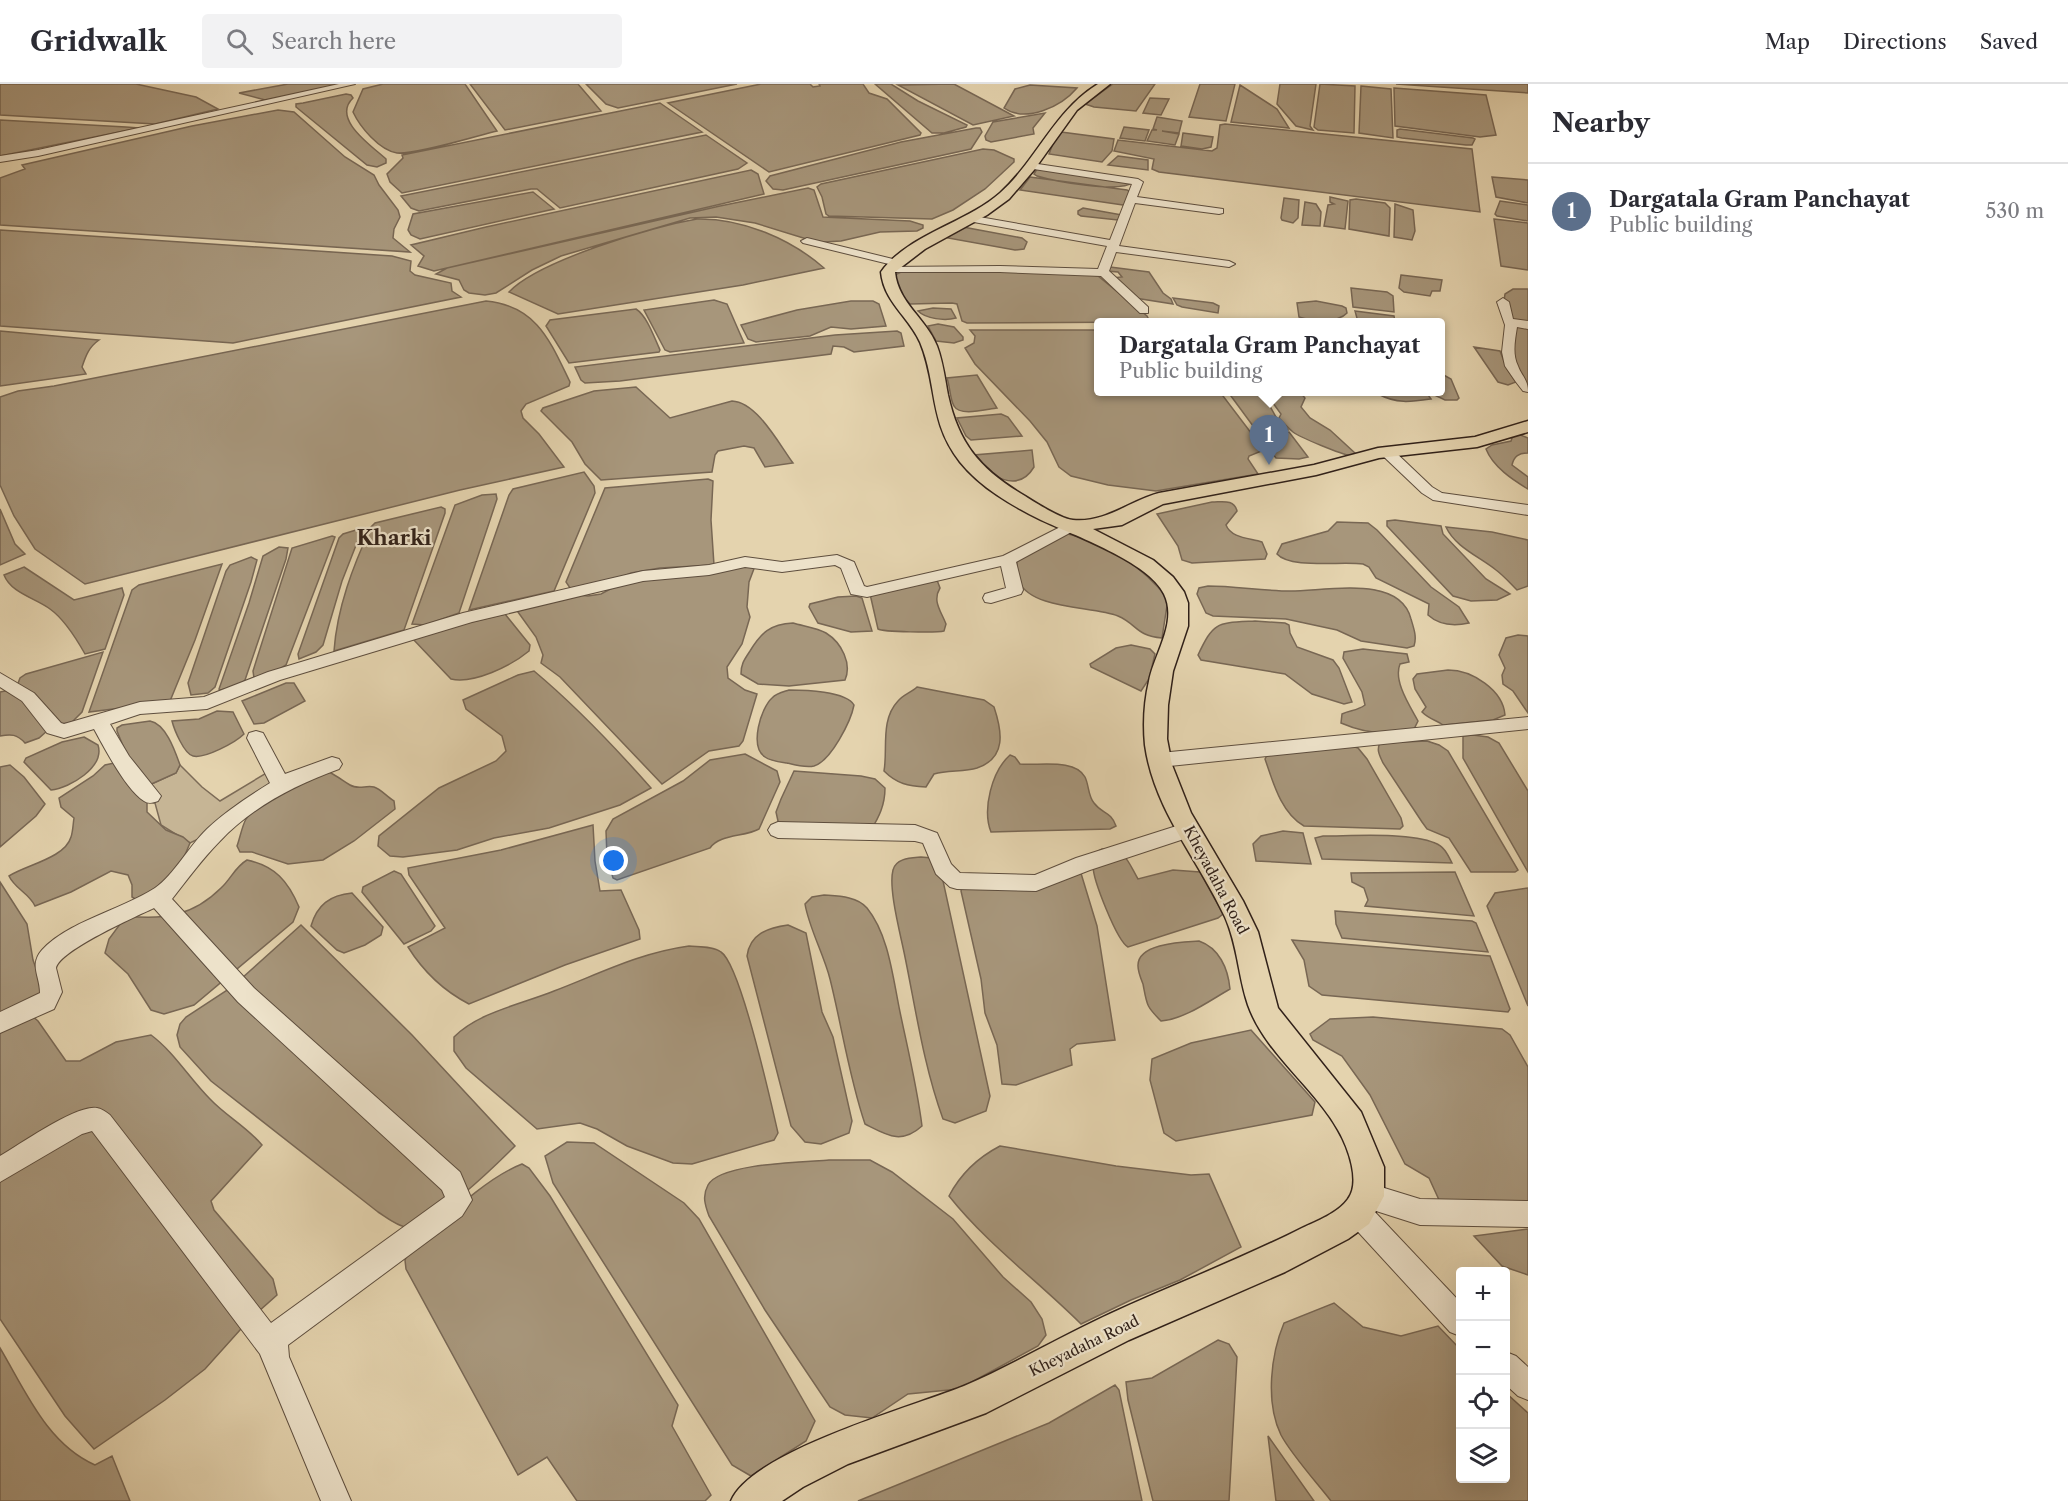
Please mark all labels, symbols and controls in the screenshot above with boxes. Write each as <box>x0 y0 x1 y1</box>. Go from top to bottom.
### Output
search box <box>202 14 622 68</box>
text: Gridwalk <box>30 24 166 58</box>
icon: search <box>223 25 256 58</box>
text: Search here <box>271 28 396 55</box>
text: Map <box>1765 29 1810 54</box>
text: Directions <box>1843 29 1947 54</box>
text: Saved <box>1980 29 2038 54</box>
text: Nearby <box>1552 107 1650 139</box>
text: Dargatala Gram Panchayat <box>1609 186 1910 213</box>
text: 1 <box>1567 199 1576 223</box>
text: 530 m <box>1986 199 2044 223</box>
text: Public building <box>1609 213 1752 237</box>
popup <box>1094 318 1445 396</box>
text: Dargatala Gram Panchayat <box>1119 332 1420 359</box>
text: Public building <box>1119 359 1262 383</box>
pin: 1 <box>1250 416 1288 465</box>
district label: Kharki <box>357 525 432 550</box>
street label: Kheyadaha Road <box>1180 822 1253 937</box>
your location <box>599 846 628 875</box>
map controls <box>1456 1267 1510 1483</box>
button: + <box>1456 1267 1510 1321</box>
street label: Kheyadaha Road <box>1026 1311 1142 1380</box>
button: − <box>1456 1321 1510 1375</box>
button: locate <box>1456 1375 1510 1429</box>
button: layers <box>1456 1429 1510 1483</box>

